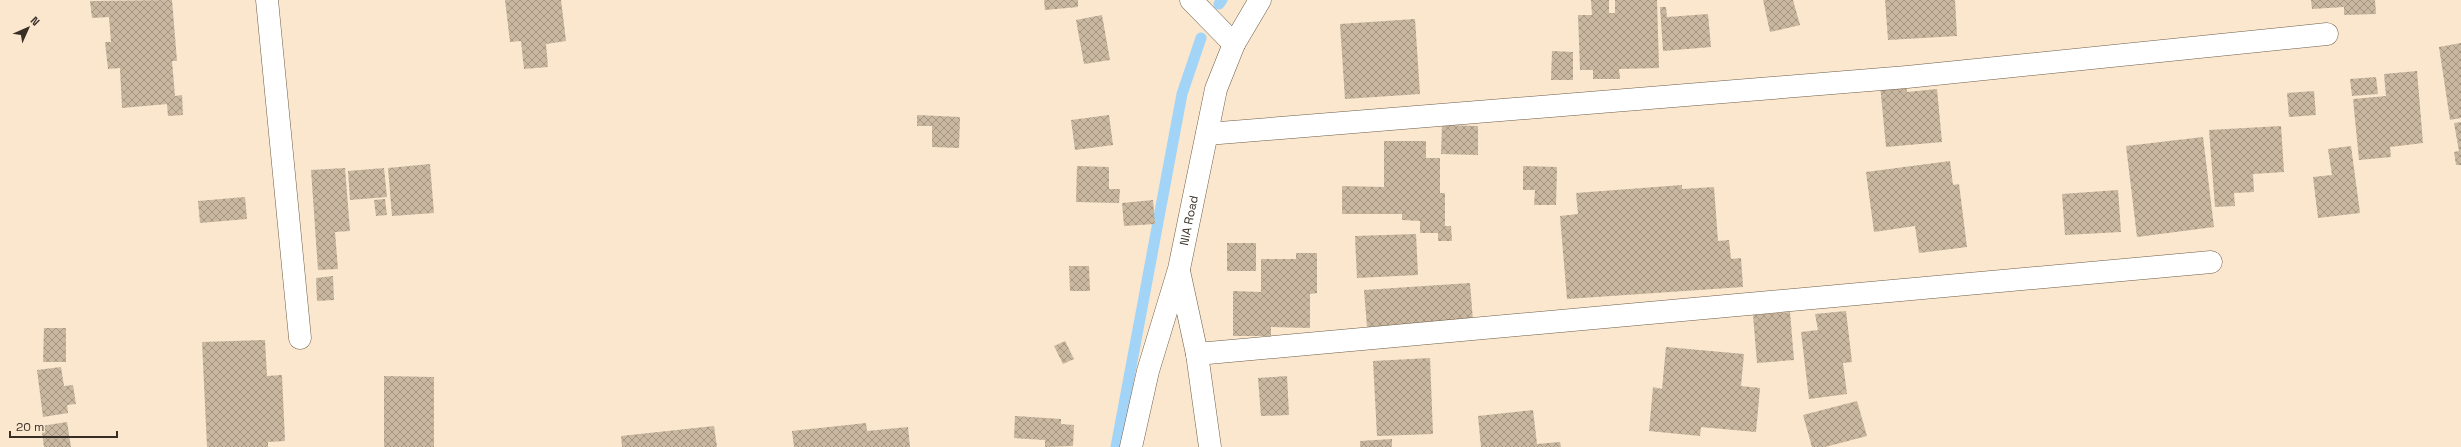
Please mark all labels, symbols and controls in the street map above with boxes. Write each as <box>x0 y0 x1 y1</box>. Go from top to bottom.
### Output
north arrow <box>8 8 48 48</box>
text: N <box>28 13 43 28</box>
street label: NIA Road <box>1176 194 1202 247</box>
scale bar <box>10 413 117 439</box>
text: 20 m <box>16 419 44 435</box>

